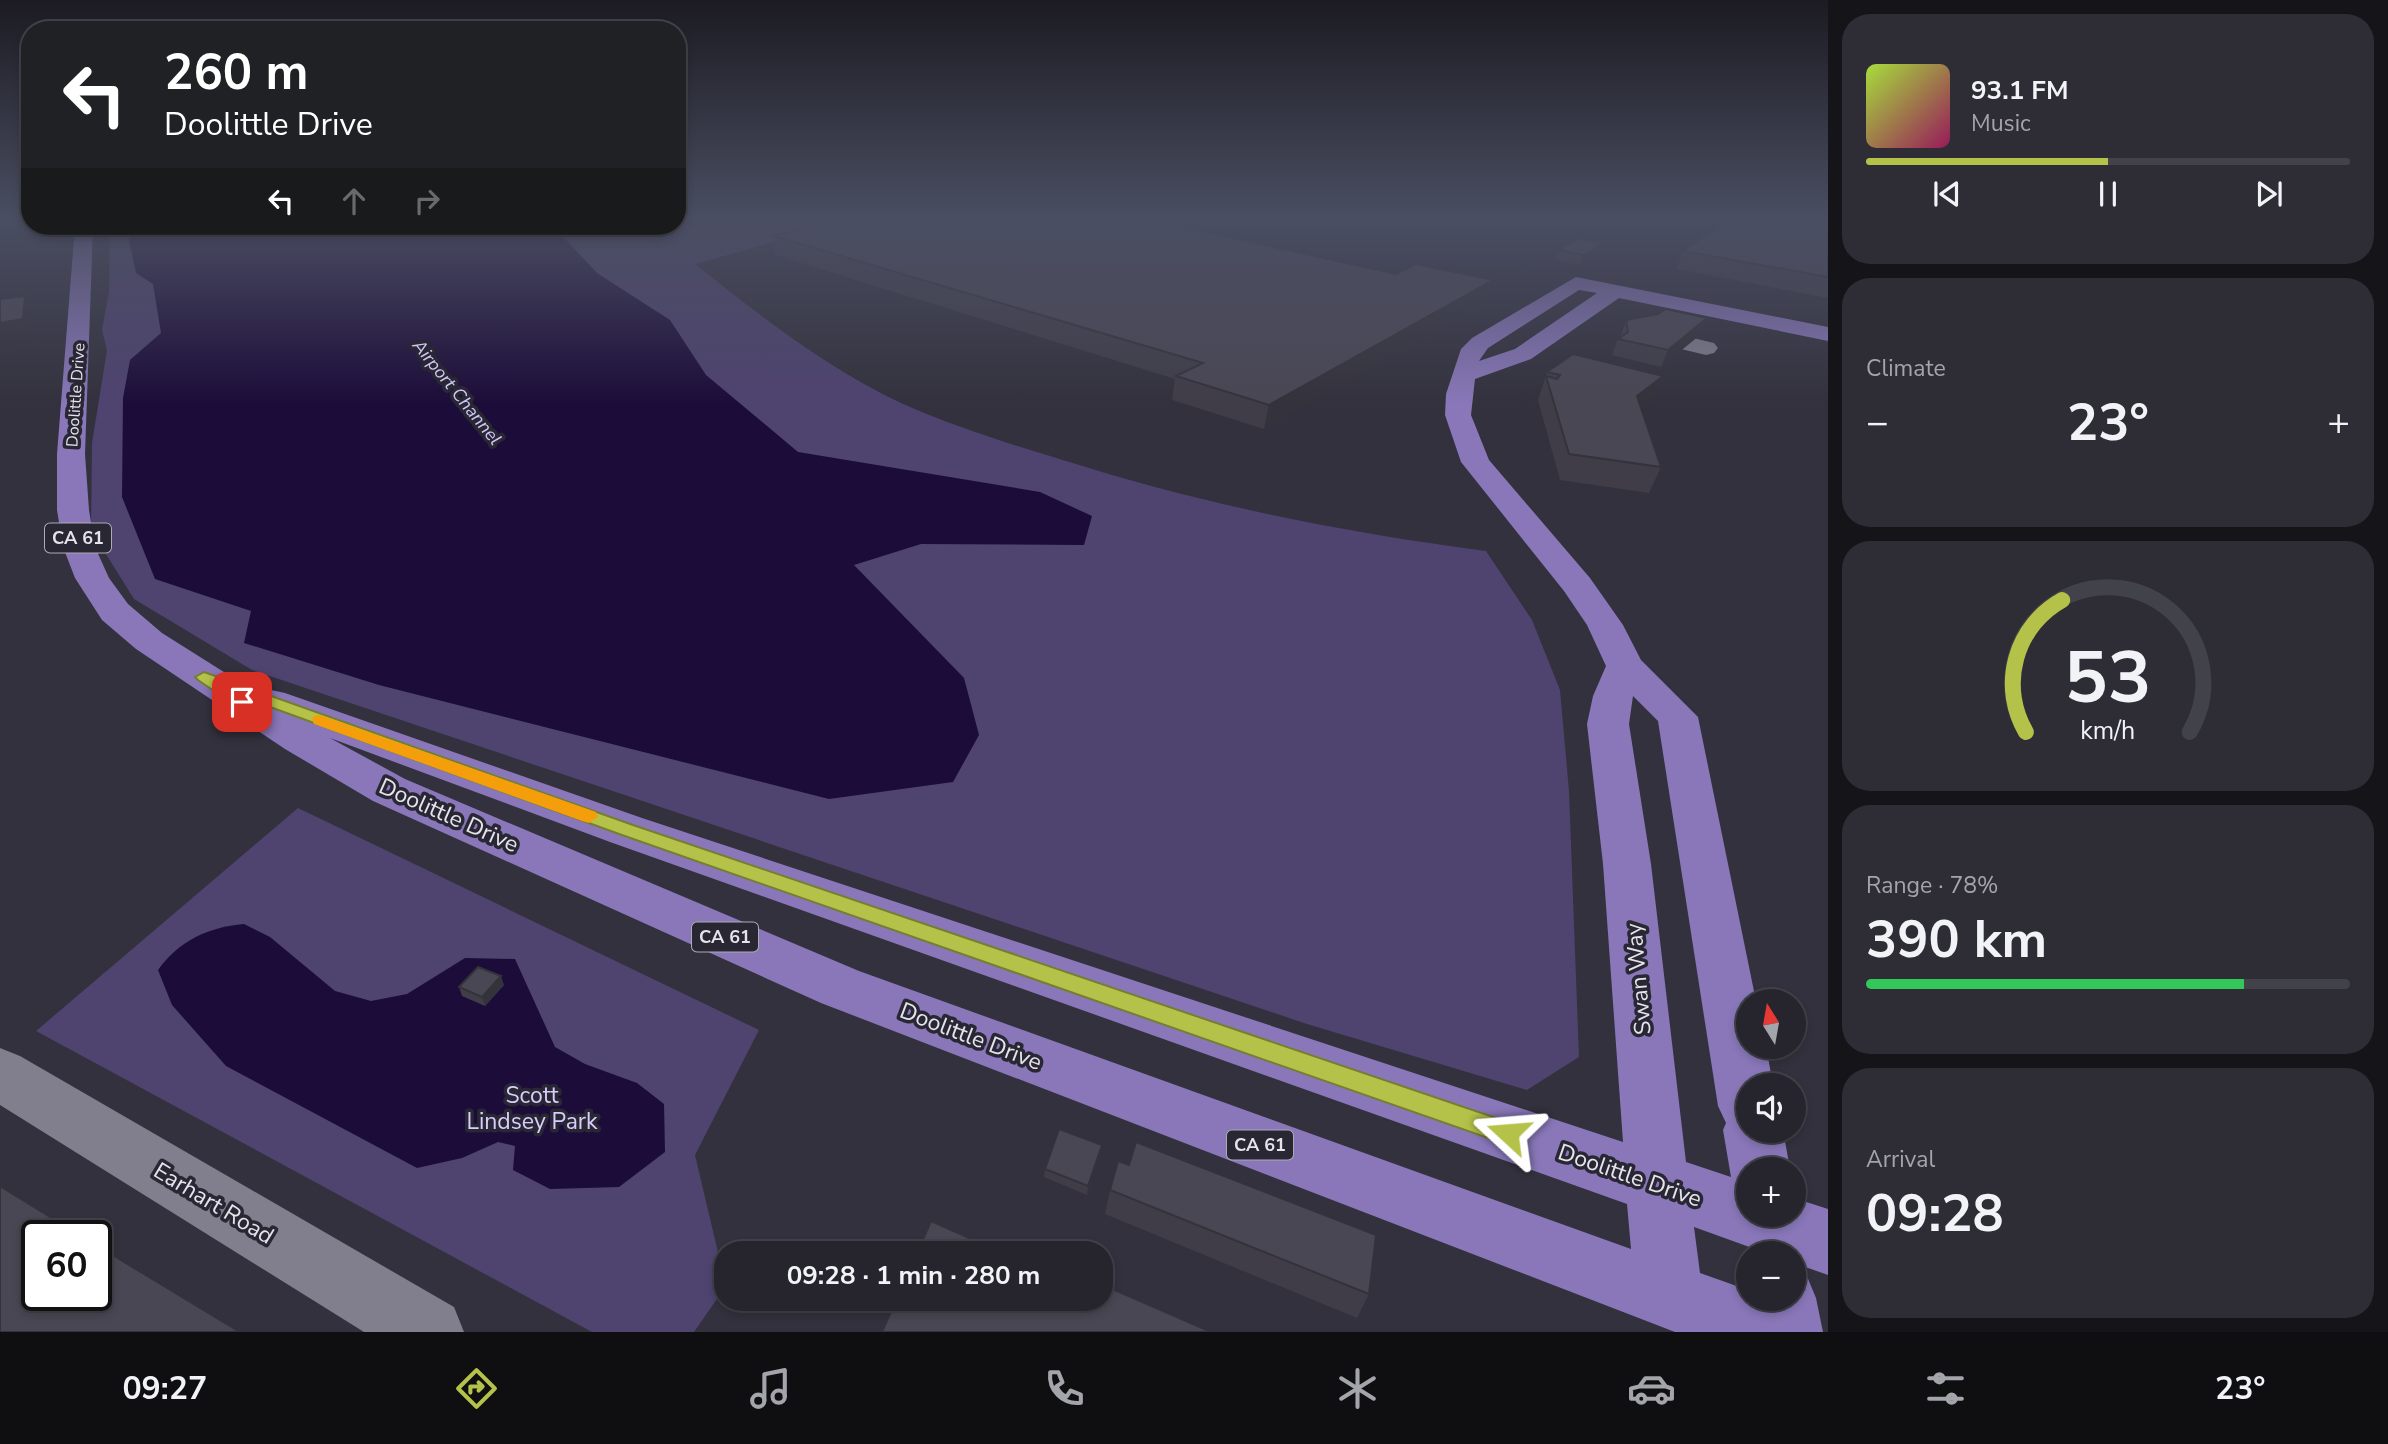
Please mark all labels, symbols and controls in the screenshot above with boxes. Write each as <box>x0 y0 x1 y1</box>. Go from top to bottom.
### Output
text: 260 m <box>164 39 308 106</box>
icon: left <box>49 49 140 140</box>
text: 93.1 FM <box>1971 73 2068 108</box>
text: Doolittle Drive <box>164 103 373 146</box>
text: Music <box>1971 108 2031 139</box>
icon: previous <box>1928 175 1966 213</box>
icon: pause <box>2089 175 2127 213</box>
icon: next <box>2250 175 2288 213</box>
icon: left <box>262 182 300 220</box>
icon: ahead <box>335 182 373 220</box>
icon: right <box>408 182 446 220</box>
water label: Airport Channel <box>406 333 507 450</box>
street label: Doolittle Drive <box>61 342 91 448</box>
text: Climate <box>1866 353 1946 384</box>
text: 23° <box>2067 387 2149 458</box>
text: − <box>1866 397 1889 448</box>
text: + <box>2327 397 2350 448</box>
road number: CA 61 <box>45 524 111 552</box>
text: 53 <box>2064 628 2152 728</box>
pin <box>212 672 272 732</box>
icon: arrive <box>223 683 261 721</box>
text: km/h <box>2080 714 2136 748</box>
street label: Doolittle Drive <box>374 771 524 860</box>
text: Range · 78% <box>1866 870 1998 901</box>
text: 390 km <box>1866 904 2047 975</box>
road number: CA 61 <box>692 922 758 952</box>
street label: Swan Way <box>1618 922 1659 1036</box>
north arrow <box>1736 989 1806 1059</box>
map controls <box>1736 989 1806 1311</box>
street label: Doolittle Drive <box>895 995 1046 1078</box>
button: sound <box>1736 1073 1806 1143</box>
park label: Scott Lindsey Park <box>466 1080 598 1137</box>
position arrow <box>1471 1096 1545 1170</box>
road number: CA 61 <box>1227 1130 1293 1160</box>
street label: Doolittle Drive <box>1554 1136 1706 1215</box>
text: Arrival <box>1866 1144 1935 1175</box>
street label: Earhart Road <box>148 1155 280 1252</box>
button: + <box>1736 1157 1806 1227</box>
text: 09:28 <box>1866 1178 2004 1249</box>
speed limit sign: 60 <box>21 1220 112 1311</box>
button: − <box>1736 1241 1806 1311</box>
text: 09:28 · 1 min · 280 m <box>787 1258 1040 1293</box>
icon: directions <box>452 1364 501 1413</box>
icon: music <box>746 1364 795 1413</box>
icon: phone <box>1040 1364 1089 1413</box>
icon: climate <box>1333 1364 1382 1413</box>
icon: car <box>1627 1364 1676 1413</box>
icon: filters <box>1921 1364 1970 1413</box>
text: 09:27 <box>122 1367 207 1410</box>
text: 23° <box>2215 1367 2265 1410</box>

